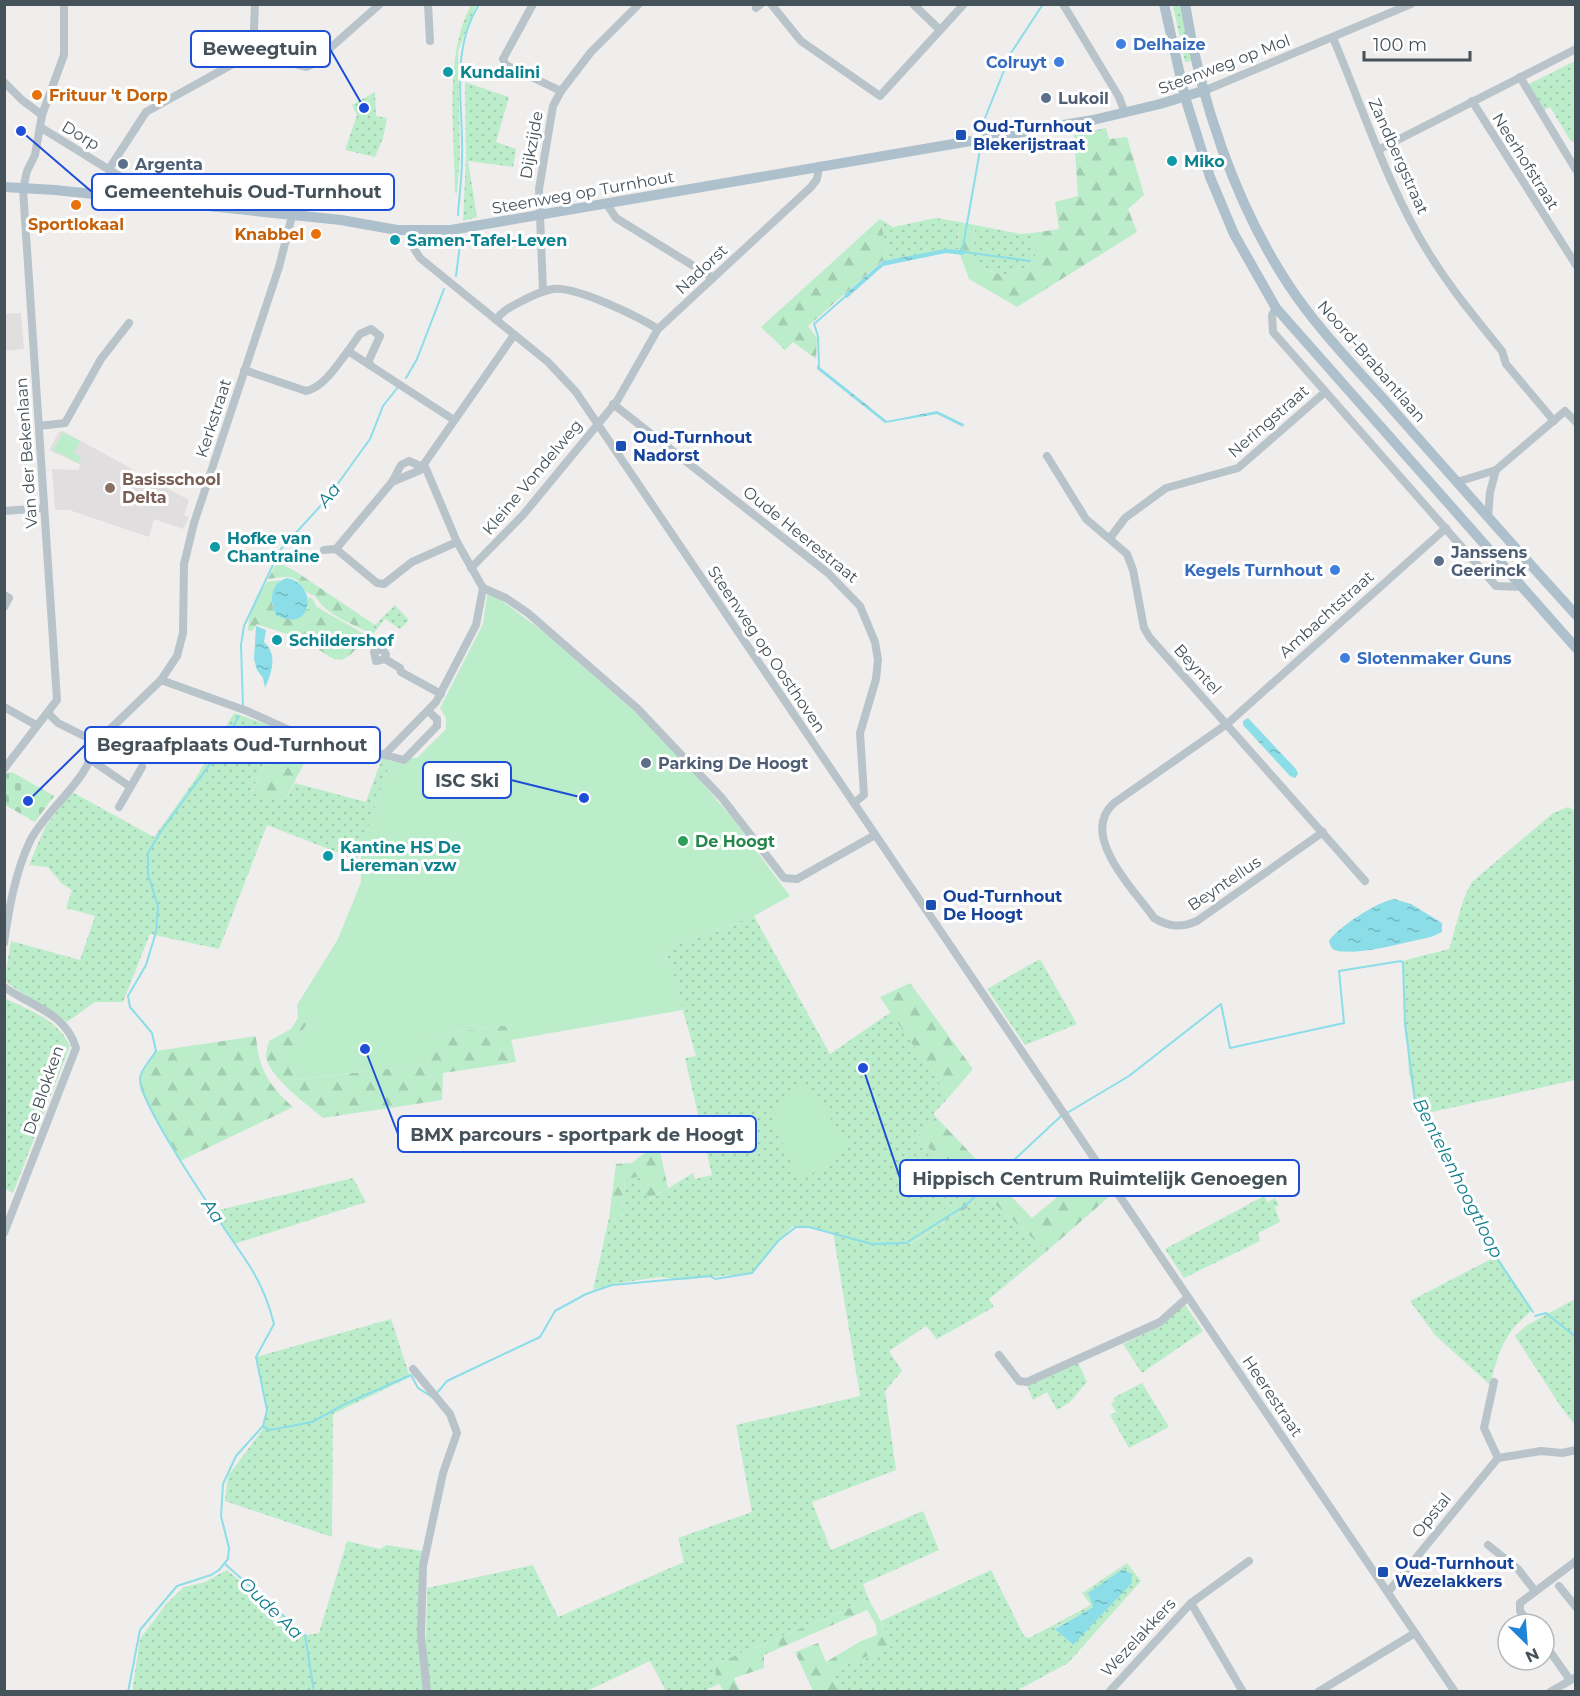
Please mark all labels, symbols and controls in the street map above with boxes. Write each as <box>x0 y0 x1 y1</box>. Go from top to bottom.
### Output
scale bar <box>1364 24 1470 62</box>
callout: Beweegtuin <box>191 31 330 67</box>
street label: Steenweg op Mol <box>1156 31 1293 98</box>
text: 100 m <box>1373 34 1427 56</box>
place label: Delhaize <box>1133 35 1206 54</box>
marker: Delhaize <box>1114 37 1128 51</box>
text: Beweegtuin <box>203 38 317 60</box>
place label: Colruyt <box>986 53 1047 72</box>
marker: Colruyt <box>1052 55 1066 69</box>
place label: Kundalini <box>460 63 540 82</box>
marker: Kundalini <box>441 65 455 79</box>
place label: Frituur 't Dorp <box>49 86 168 105</box>
marker: Frituur 't Dorp <box>30 88 44 102</box>
place label: Lukoil <box>1058 89 1109 108</box>
marker: Lukoil <box>1039 91 1053 105</box>
street label: Zandbergstraat <box>1365 95 1433 217</box>
street label: Neerhofstraat <box>1488 109 1563 214</box>
street label: Dijkzijde <box>516 110 547 181</box>
street label: Dorp <box>59 117 103 154</box>
place label: Oud-Turnhout Blekerijstraat <box>973 117 1092 154</box>
marker: Oud-Turnhout Blekerijstraat <box>954 128 968 142</box>
place label: Miko <box>1184 152 1225 171</box>
marker: Miko <box>1165 154 1179 168</box>
place label: Argenta <box>134 155 203 174</box>
marker: Argenta <box>116 157 130 171</box>
street label: Steenweg op Turnhout <box>491 167 676 218</box>
callout: Gemeentehuis Oud-Turnhout <box>92 174 394 210</box>
text: Gemeentehuis Oud-Turnhout <box>104 181 382 203</box>
marker: Sportlokaal <box>69 198 83 212</box>
place label: Sportlokaal <box>28 215 124 234</box>
place label: Knabbel <box>234 225 304 244</box>
marker: Knabbel <box>309 227 323 241</box>
place label: Samen-Tafel-Leven <box>407 231 567 250</box>
marker: Samen-Tafel-Leven <box>388 233 402 247</box>
street label: Nadorst <box>671 240 732 298</box>
street label: Noord-Brabantlaan <box>1314 297 1430 426</box>
street label: Kerkstraat <box>192 376 235 460</box>
street label: Van der Bekenlaan <box>12 377 41 529</box>
street label: Neringstraat <box>1224 381 1313 462</box>
street label: Kleine Vondelweg <box>479 416 586 539</box>
place label: Oud-Turnhout Nadorst <box>633 428 752 465</box>
marker: Oud-Turnhout Nadorst <box>614 439 628 453</box>
place label: Basisschool Delta <box>122 470 221 507</box>
water label: Aa <box>312 478 345 512</box>
marker: Basisschool Delta <box>103 481 117 495</box>
street label: Oude Heerestraat <box>739 482 862 587</box>
place label: Hofke van Chantraine <box>227 529 320 566</box>
marker: Hofke van Chantraine <box>208 540 222 554</box>
place label: Janssens Geerinck <box>1450 543 1528 580</box>
marker: Janssens Geerinck <box>1432 554 1446 568</box>
place label: Kegels Turnhout <box>1184 561 1323 580</box>
street label: Steenweg op Oosthoven <box>704 562 830 736</box>
marker: Kegels Turnhout <box>1328 563 1342 577</box>
street label: Ambachtstraat <box>1275 567 1378 662</box>
place label: Schildershof <box>289 631 394 650</box>
marker: Schildershof <box>270 633 284 647</box>
street label: Beyntel <box>1170 640 1225 698</box>
place label: Slotenmaker Guns <box>1357 649 1512 668</box>
marker: Slotenmaker Guns <box>1338 651 1352 665</box>
callout: Begraafplaats Oud-Turnhout <box>85 727 380 763</box>
text: Begraafplaats Oud-Turnhout <box>97 734 368 756</box>
place label: Parking De Hoogt <box>658 754 808 773</box>
marker: Parking De Hoogt <box>639 756 653 770</box>
callout: ISC Ski <box>423 762 511 798</box>
text: ISC Ski <box>435 770 499 792</box>
place label: De Hoogt <box>695 832 775 851</box>
marker: De Hoogt <box>676 834 690 848</box>
place label: Kantine HS De Liereman vzw <box>340 838 461 875</box>
marker: Kantine HS De Liereman vzw <box>321 849 335 863</box>
street label: Beyntellus <box>1184 852 1265 915</box>
place label: Oud-Turnhout De Hoogt <box>943 887 1062 924</box>
marker: Oud-Turnhout De Hoogt <box>924 898 938 912</box>
street label: De Blokken <box>19 1043 68 1137</box>
water label: Bentelenhoogtloop <box>1408 1094 1508 1262</box>
callout: BMX parcours - sportpark de Hoogt <box>398 1116 756 1152</box>
text: BMX parcours - sportpark de Hoogt <box>410 1124 744 1146</box>
callout: Hippisch Centrum Ruimtelijk Genoegen <box>900 1160 1299 1196</box>
text: Hippisch Centrum Ruimtelijk Genoegen <box>912 1168 1288 1190</box>
water label: Aa <box>196 1194 229 1228</box>
street label: Heerestraat <box>1239 1352 1307 1441</box>
street label: Opstal <box>1408 1489 1455 1542</box>
place label: Oud-Turnhout Wezelakkers <box>1395 1554 1514 1591</box>
marker: Oud-Turnhout Wezelakkers <box>1376 1565 1390 1579</box>
water label: Oude Aa <box>235 1572 307 1644</box>
street label: Wezelakkers <box>1097 1594 1180 1681</box>
north arrow <box>1496 1612 1556 1672</box>
text: N <box>1522 1644 1542 1666</box>

